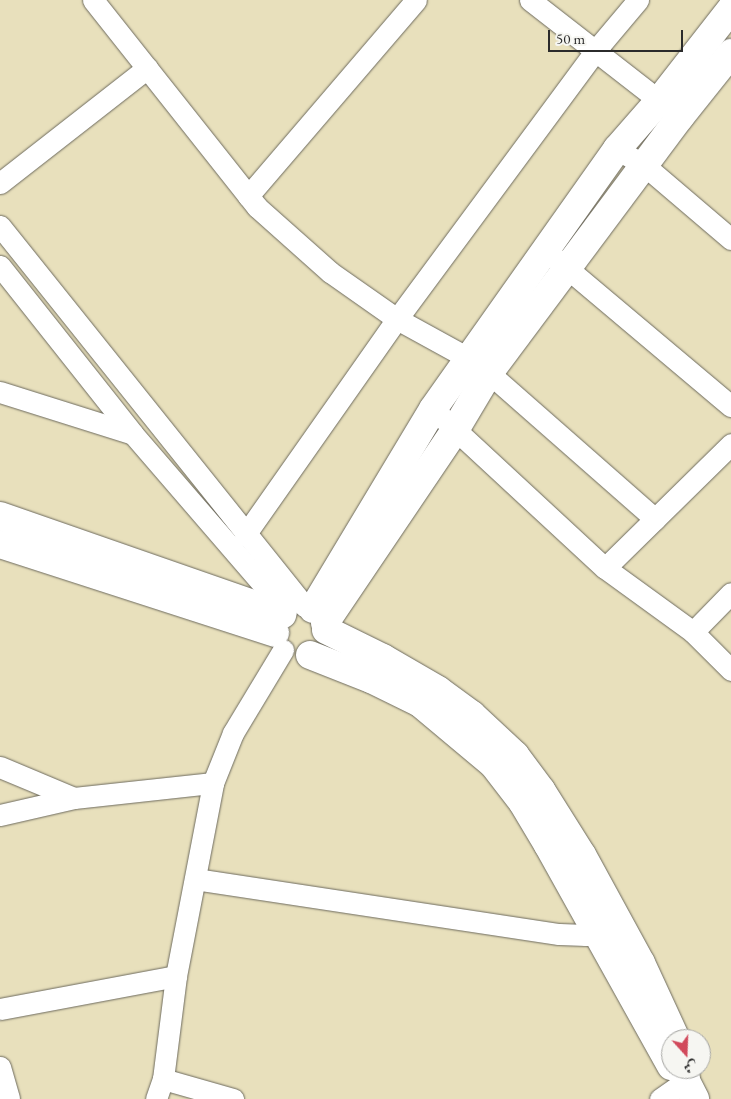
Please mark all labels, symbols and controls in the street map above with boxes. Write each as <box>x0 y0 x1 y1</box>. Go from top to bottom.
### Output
scale bar <box>551 20 686 52</box>
text: 50 m <box>556 29 585 48</box>
north arrow <box>661 1029 711 1079</box>
text: ش <box>681 1056 700 1078</box>

